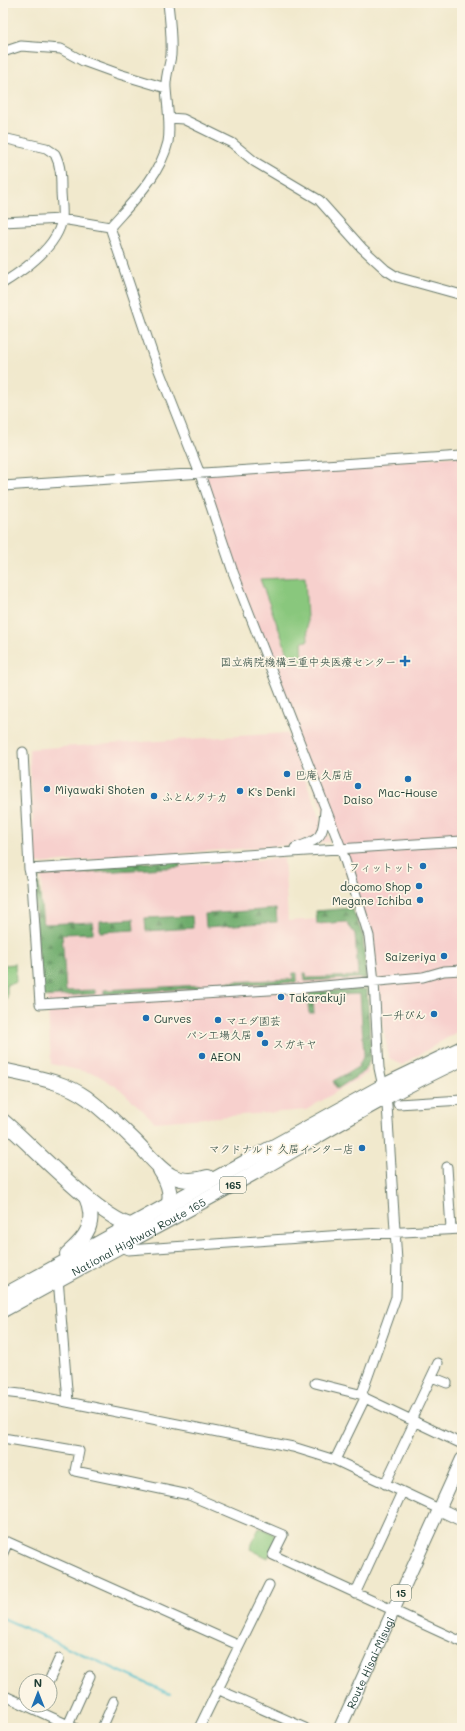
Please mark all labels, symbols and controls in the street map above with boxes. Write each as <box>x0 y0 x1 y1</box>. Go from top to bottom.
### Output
place label: 国立病院機構三重中央医療センター <box>220 654 396 669</box>
marker: 国立病院機構三重中央医療センター <box>399 655 411 667</box>
place label: 巴庵 久居店 <box>295 767 354 782</box>
marker: 巴庵 久居店 <box>282 769 292 779</box>
marker: Mac-House <box>403 774 413 784</box>
marker: Daiso <box>353 781 363 791</box>
place label: Miyawaki Shoten <box>55 782 145 797</box>
marker: Miyawaki Shoten <box>42 784 52 794</box>
place label: K's Denki <box>248 784 296 799</box>
place label: Mac-House <box>378 785 438 800</box>
marker: K's Denki <box>235 786 245 796</box>
place label: ふとんタナカ <box>162 789 228 804</box>
marker: ふとんタナカ <box>149 791 159 801</box>
place label: Daiso <box>343 792 373 807</box>
place label: フィットット <box>349 859 415 874</box>
marker: フィットット <box>418 861 428 871</box>
place label: docomo Shop <box>340 879 411 894</box>
marker: docomo Shop <box>414 881 424 891</box>
place label: Megane Ichiba <box>332 893 412 908</box>
marker: Megane Ichiba <box>415 895 425 905</box>
place label: Saizeriya <box>385 949 436 964</box>
marker: Saizeriya <box>439 951 449 961</box>
place label: Takarakuji <box>289 990 346 1005</box>
marker: Takarakuji <box>276 992 286 1002</box>
place label: 一升びん <box>382 1007 426 1022</box>
marker: 一升びん <box>429 1009 439 1019</box>
place label: Curves <box>154 1011 191 1026</box>
marker: Curves <box>141 1013 151 1023</box>
place label: マエダ園芸 <box>226 1013 281 1028</box>
marker: マエダ園芸 <box>213 1015 223 1025</box>
place label: パン工場久居 <box>186 1027 252 1042</box>
marker: パン工場久居 <box>255 1029 265 1039</box>
place label: スガキヤ <box>273 1036 317 1051</box>
marker: スガキヤ <box>260 1038 270 1048</box>
place label: AEON <box>210 1049 241 1064</box>
marker: AEON <box>197 1051 207 1061</box>
place label: マクドナルド 久居インター店 <box>209 1141 354 1156</box>
marker: マクドナルド 久居インター店 <box>357 1143 367 1153</box>
road number: 165 <box>220 1177 246 1193</box>
street label: National Highway Route 165 <box>69 1194 208 1279</box>
road number: 15 <box>391 1585 411 1601</box>
street label: Route Hisai-Misugi <box>342 1614 397 1711</box>
north arrow <box>18 1673 58 1713</box>
text: N <box>34 1675 42 1690</box>

